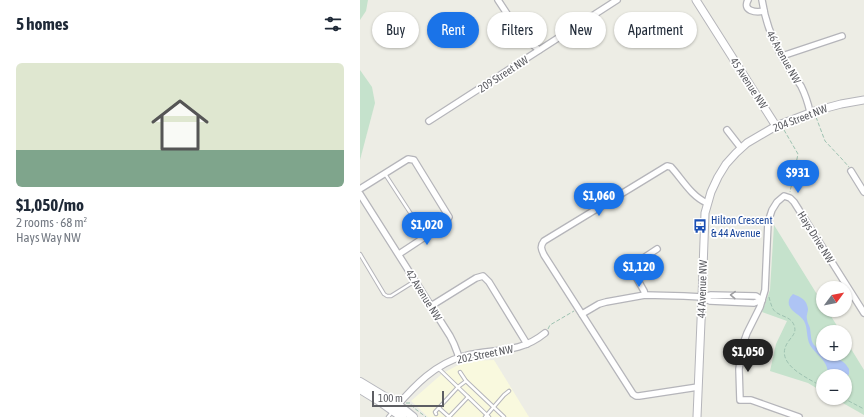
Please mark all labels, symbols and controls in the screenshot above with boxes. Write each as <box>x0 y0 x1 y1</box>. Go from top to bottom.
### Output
chip: Buy <box>372 12 419 48</box>
chip: Rent <box>427 12 479 48</box>
chip: Filters <box>487 12 547 48</box>
chip: New <box>555 12 606 48</box>
chip: Apartment <box>614 12 697 48</box>
icon: filters <box>322 13 344 35</box>
text: 5 homes <box>16 14 69 34</box>
street label: 46 Avenue NW <box>765 29 803 85</box>
street label: 209 Street NW <box>476 53 530 95</box>
street label: 45 Avenue NW <box>728 55 770 111</box>
icon: home <box>144 89 216 161</box>
street label: 204 Street NW <box>771 102 829 134</box>
pin: $931 <box>774 160 822 194</box>
text: $931 <box>786 165 810 180</box>
pin: $1,060 <box>566 183 632 217</box>
text: $1,060 <box>583 188 615 203</box>
text: $1,050/mo <box>16 195 84 215</box>
street label: Hays Drive NW <box>795 209 837 265</box>
pin: $1,020 <box>394 212 460 246</box>
place label: Hilton Crescent & 44 Avenue <box>711 214 773 239</box>
text: 2 rooms · 68 m² <box>16 215 87 230</box>
text: $1,020 <box>411 217 443 232</box>
bus stop icon: Hilton Crescent & 44 Avenue <box>692 218 708 234</box>
text: Hays Way NW <box>16 230 81 245</box>
pin: $1,120 <box>606 254 672 288</box>
text: $1,120 <box>623 259 655 274</box>
street label: 44 Avenue NW <box>695 260 709 318</box>
street label: 42 Avenue NW <box>403 267 445 323</box>
north arrow <box>816 281 852 317</box>
map controls <box>816 281 852 405</box>
one-way arrow <box>730 291 736 300</box>
button: + <box>816 325 852 361</box>
pin: $1,050 <box>715 339 781 373</box>
street label: 202 Street NW <box>456 343 514 365</box>
text: $1,050 <box>732 344 764 359</box>
button: − <box>816 369 852 405</box>
scale bar <box>372 389 444 408</box>
text: 100 m <box>378 392 403 404</box>

